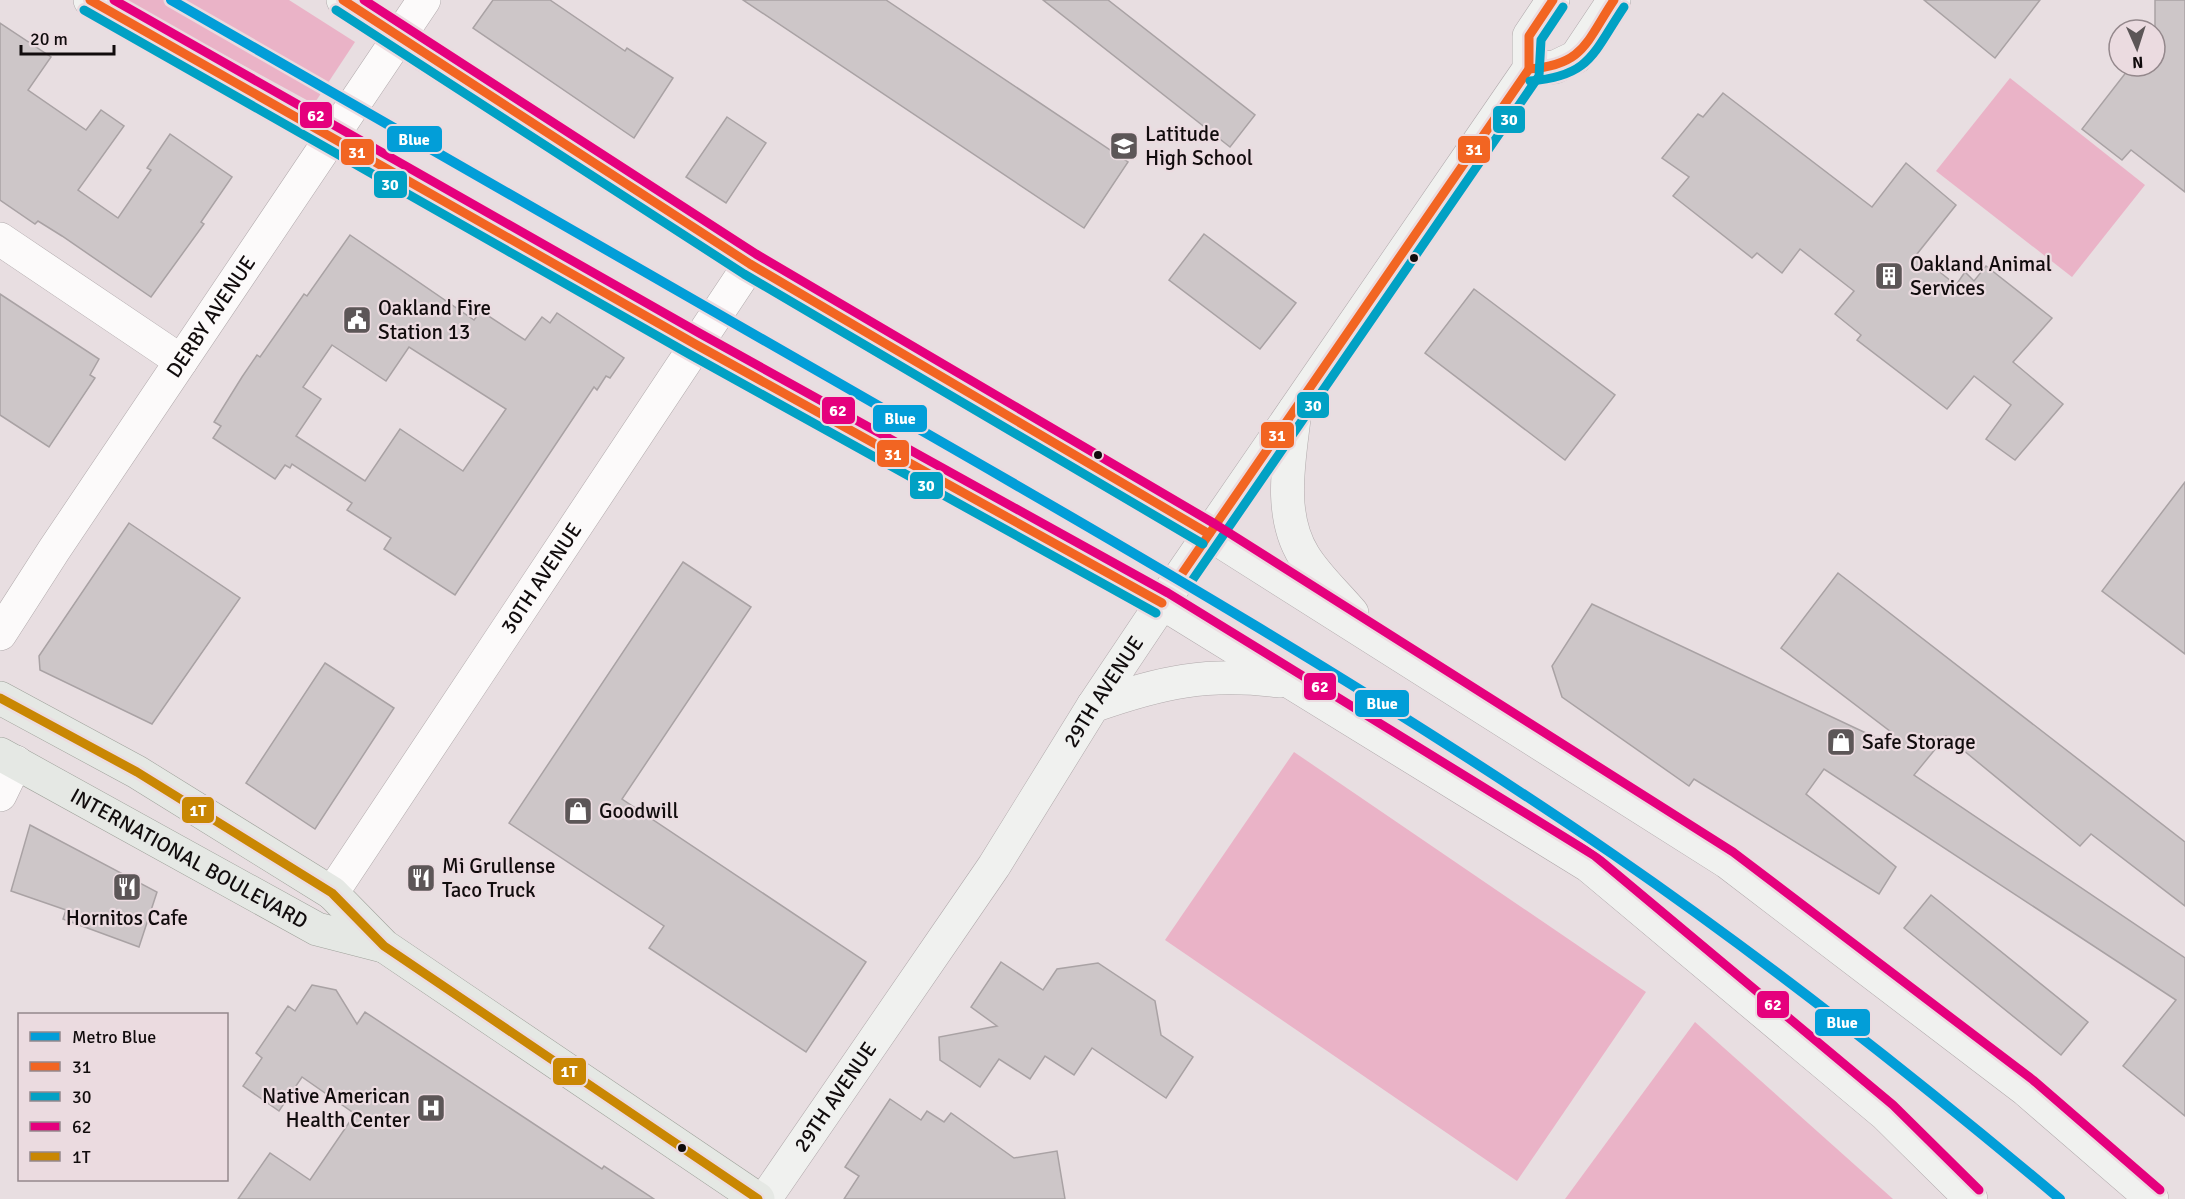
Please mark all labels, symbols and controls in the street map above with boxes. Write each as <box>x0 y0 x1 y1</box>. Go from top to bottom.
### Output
scale bar <box>21 18 114 56</box>
north arrow <box>2107 18 2167 78</box>
text: 20 m <box>30 28 68 50</box>
text: N <box>2132 52 2144 72</box>
line badge: 62 <box>299 101 333 129</box>
line badge: 30 <box>1492 105 1526 134</box>
text: 62 <box>307 106 325 126</box>
text: 30 <box>1500 110 1518 130</box>
place label: Latitude High School <box>1145 121 1253 171</box>
line badge: Blue <box>386 125 443 153</box>
text: Blue <box>398 130 430 150</box>
school or university icon: Latitude High School <box>1108 130 1140 162</box>
line badge: 31 <box>1457 135 1491 164</box>
line badge: 31 <box>340 138 375 166</box>
text: 31 <box>1465 140 1483 160</box>
text: 31 <box>348 143 366 163</box>
line badge: 30 <box>373 170 408 199</box>
text: 30 <box>381 175 399 195</box>
street label: DERBY AVENUE <box>161 251 261 383</box>
place label: Oakland Animal Services <box>1910 251 2052 301</box>
unlabelled marker <box>1408 252 1420 264</box>
building icon: Oakland Animal Services <box>1873 260 1905 292</box>
place label: Oakland Fire Station 13 <box>378 295 491 345</box>
public building icon: Oakland Fire Station 13 <box>341 304 373 336</box>
line badge: 30 <box>1296 391 1330 419</box>
line badge: 62 <box>821 396 856 425</box>
text: 30 <box>1304 396 1322 416</box>
text: 62 <box>829 401 847 421</box>
line badge: Blue <box>872 404 928 433</box>
text: Blue <box>884 409 916 429</box>
line badge: 31 <box>1260 421 1295 449</box>
text: 31 <box>1268 426 1286 446</box>
line badge: 31 <box>876 439 910 468</box>
text: 31 <box>884 445 902 465</box>
unlabelled marker <box>1092 449 1104 461</box>
line badge: 30 <box>909 471 944 500</box>
text: 30 <box>917 476 935 496</box>
street label: 30TH AVENUE <box>495 518 587 639</box>
street label: 29TH AVENUE <box>1058 631 1149 752</box>
line badge: 62 <box>1303 672 1337 701</box>
text: 62 <box>1311 677 1329 697</box>
line badge: Blue <box>1354 689 1410 718</box>
text: Blue <box>1366 694 1398 714</box>
shop icon: Safe Storage <box>1825 726 1857 758</box>
place label: Safe Storage <box>1862 729 1976 755</box>
street label: INTERNATIONAL BOULEVARD <box>66 782 312 934</box>
shop icon: Goodwill <box>562 795 594 827</box>
line badge: 1T <box>181 796 215 824</box>
place label: Goodwill <box>599 798 679 824</box>
text: 1T <box>190 801 207 821</box>
place label: Mi Grullense Taco Truck <box>442 853 556 903</box>
restaurant icon: Mi Grullense Taco Truck <box>405 862 437 894</box>
restaurant icon: Hornitos Cafe <box>111 871 143 903</box>
place label: Hornitos Cafe <box>66 905 188 931</box>
line badge: 62 <box>1756 990 1790 1019</box>
text: 62 <box>1764 995 1782 1015</box>
line badge: Blue <box>1814 1008 1871 1037</box>
legend <box>18 1013 228 1181</box>
text: Blue <box>1826 1013 1858 1033</box>
text: Metro Blue <box>72 1026 156 1048</box>
street label: 29TH AVENUE <box>788 1037 882 1157</box>
text: 31 <box>72 1056 91 1078</box>
line badge: 1T <box>552 1057 587 1086</box>
text: 1T <box>561 1062 578 1082</box>
place label: Native American Health Center <box>262 1083 410 1133</box>
text: 30 <box>72 1086 91 1108</box>
hospital icon: Native American Health Center <box>415 1092 447 1124</box>
text: 62 <box>72 1116 91 1138</box>
unlabelled marker <box>676 1142 688 1154</box>
text: 1T <box>72 1146 91 1168</box>

